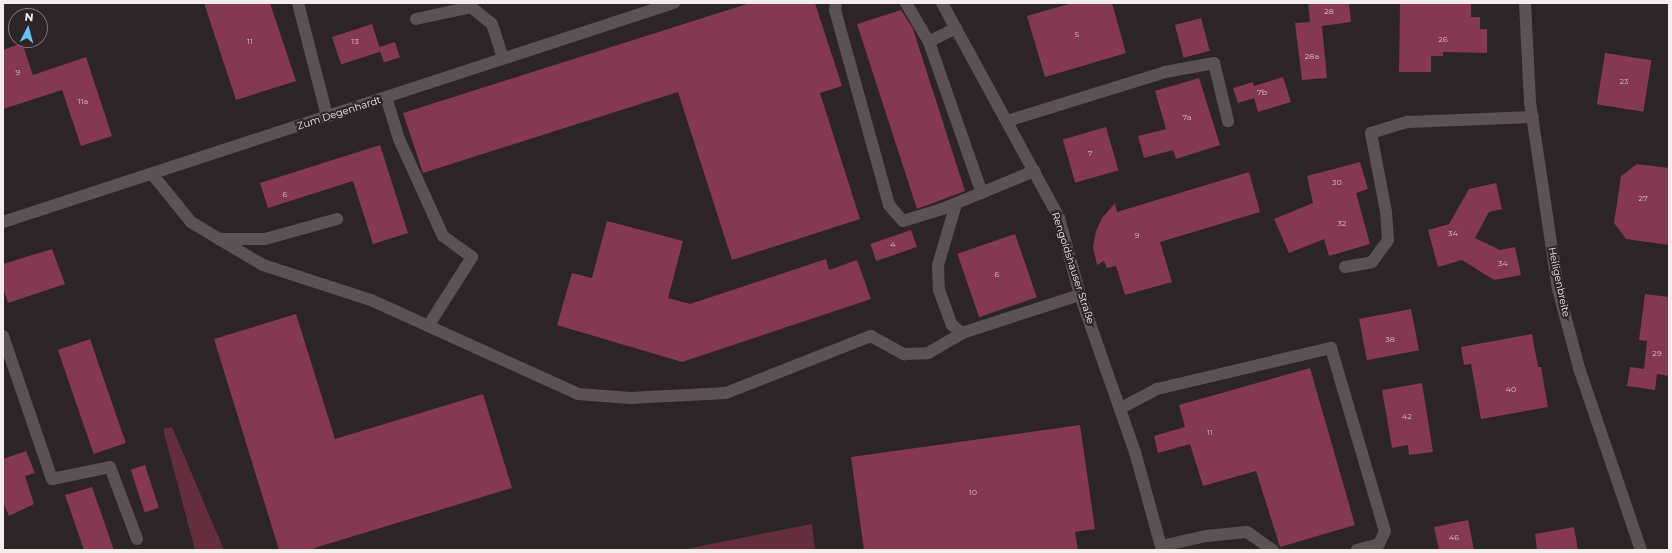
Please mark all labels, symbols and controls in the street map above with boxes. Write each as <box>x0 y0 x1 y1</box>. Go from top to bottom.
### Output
house number: 28 <box>1324 7 1334 17</box>
north arrow <box>8 8 48 48</box>
text: N <box>24 10 34 24</box>
house number: 5 <box>1075 30 1079 40</box>
house number: 26 <box>1438 35 1448 45</box>
house number: 11 <box>247 37 253 47</box>
house number: 13 <box>351 37 359 47</box>
house number: 28a <box>1305 52 1319 62</box>
house number: 9 <box>16 68 20 78</box>
house number: 23 <box>1619 77 1629 87</box>
house number: 7b <box>1257 88 1267 98</box>
street label: Zum Degenhardt <box>295 94 383 132</box>
house number: 11a <box>78 97 88 107</box>
house number: 7a <box>1182 113 1192 123</box>
house number: 7 <box>1088 149 1092 159</box>
house number: 30 <box>1332 178 1342 188</box>
house number: 6 <box>283 190 287 200</box>
house number: 27 <box>1638 194 1648 204</box>
street label: Rengoldshauser Straße <box>1049 211 1097 325</box>
house number: 32 <box>1337 219 1347 229</box>
house number: 34 <box>1448 229 1458 239</box>
house number: 9 <box>1135 231 1139 241</box>
house number: 4 <box>890 240 896 250</box>
street label: Heiligenbreite <box>1546 246 1572 318</box>
house number: 34 <box>1498 259 1508 269</box>
house number: 6 <box>995 270 999 280</box>
house number: 38 <box>1385 335 1395 345</box>
house number: 29 <box>1652 349 1662 359</box>
house number: 40 <box>1506 385 1516 395</box>
house number: 42 <box>1402 412 1412 422</box>
house number: 11 <box>1207 428 1213 438</box>
house number: 10 <box>969 488 977 498</box>
house number: 46 <box>1449 533 1459 543</box>

